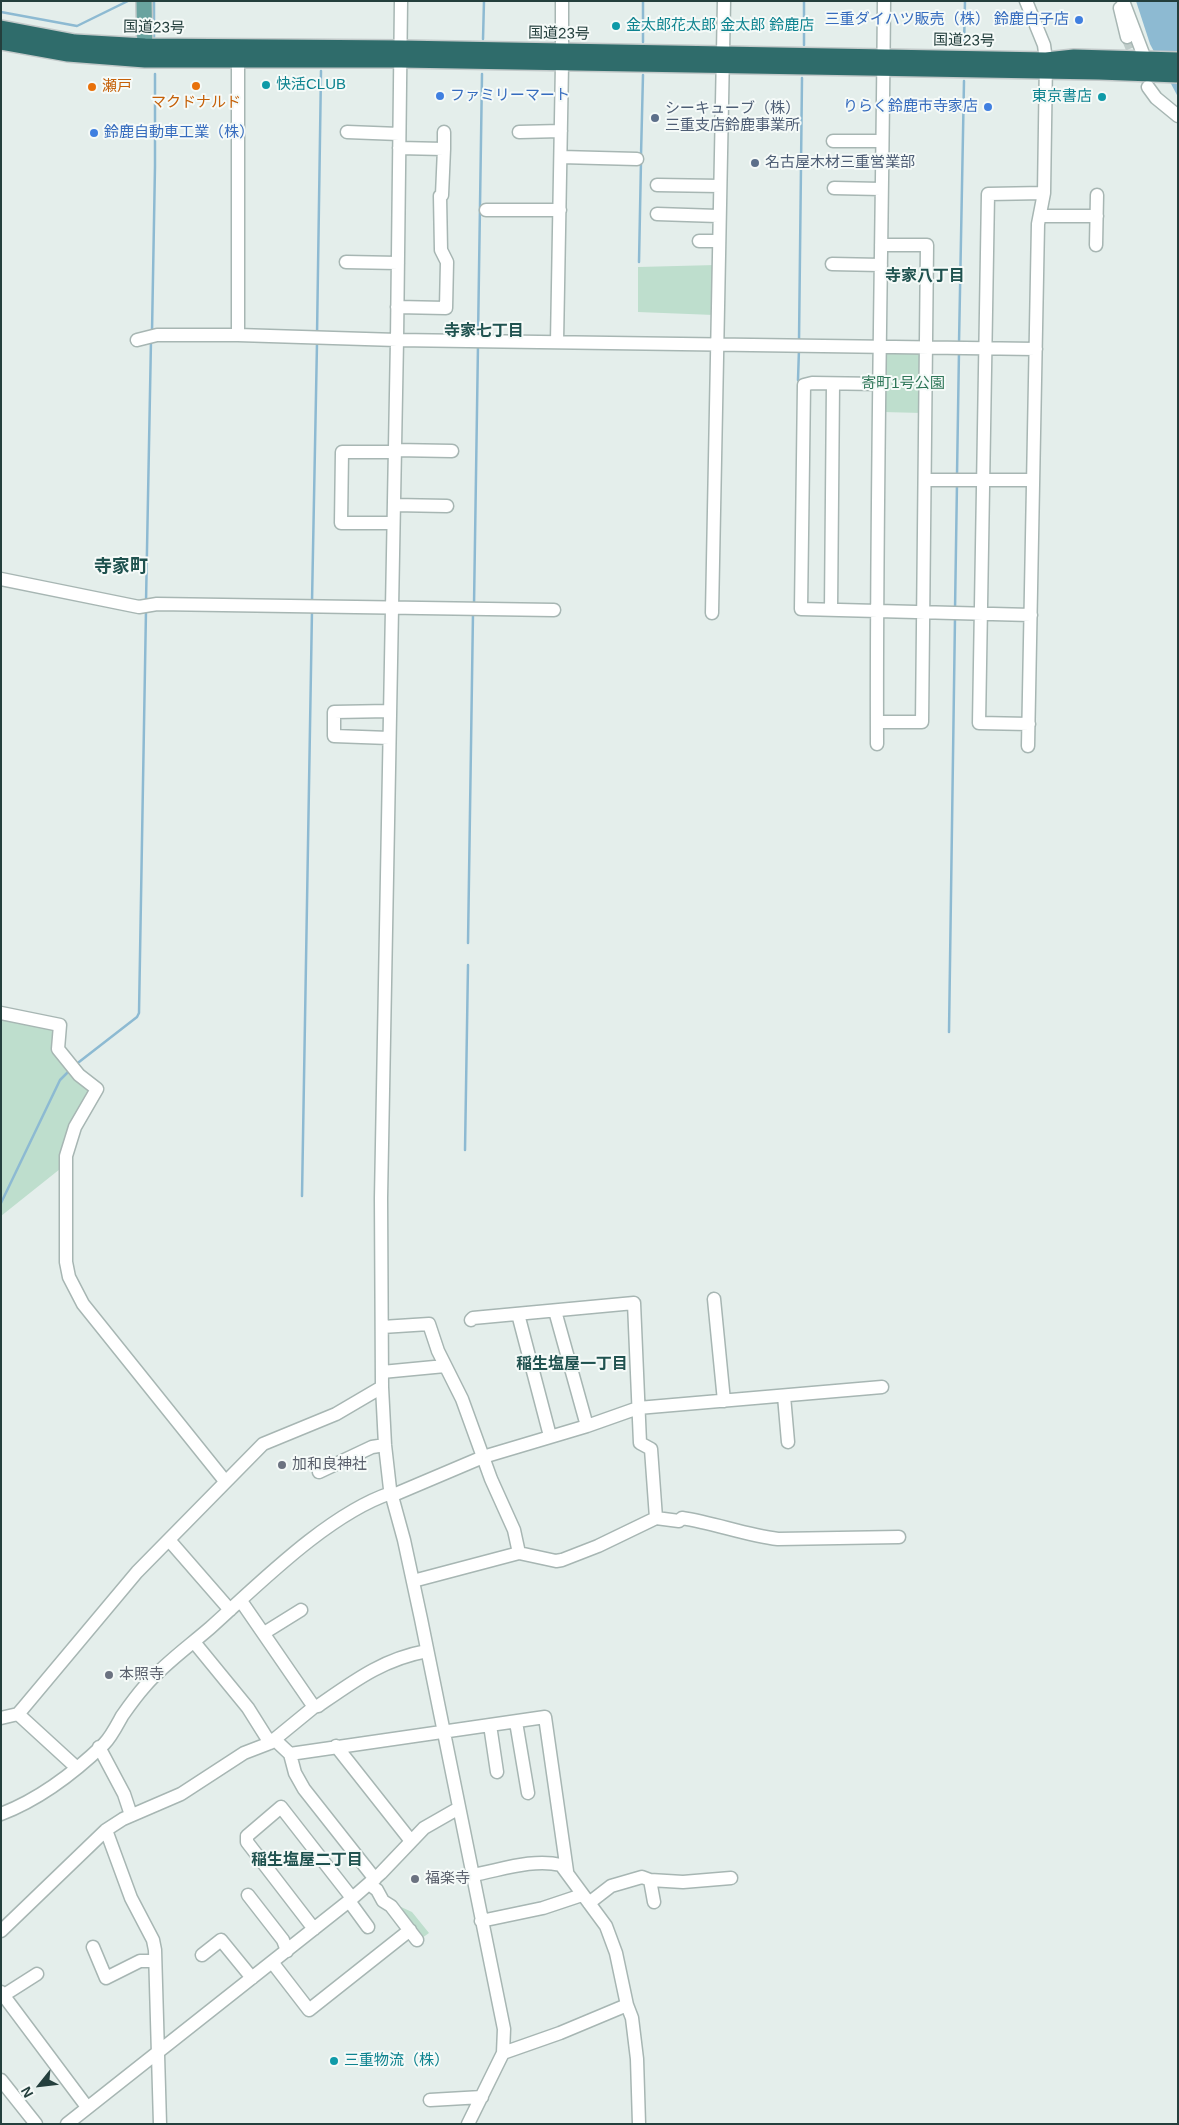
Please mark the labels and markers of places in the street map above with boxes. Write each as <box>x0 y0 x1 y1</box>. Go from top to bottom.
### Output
place label: 三重ダイハツ販売（株） 鈴鹿白子店 <box>825 11 1069 29</box>
marker: 三重ダイハツ販売（株） 鈴鹿白子店 <box>1073 14 1085 26</box>
place label: 金太郎花太郎 金太郎 鈴鹿店 <box>626 17 814 35</box>
marker: 金太郎花太郎 金太郎 鈴鹿店 <box>610 20 622 32</box>
place label: 快活CLUB <box>276 76 346 94</box>
place label: 瀬戸 <box>102 78 132 96</box>
marker: 快活CLUB <box>260 79 272 91</box>
marker: マクドナルド <box>190 80 202 92</box>
marker: 瀬戸 <box>86 81 98 93</box>
place label: ファミリーマート <box>450 87 570 105</box>
place label: 東京書店 <box>1032 88 1092 106</box>
marker: ファミリーマート <box>434 90 446 102</box>
marker: 東京書店 <box>1096 91 1108 103</box>
place label: マクドナルド <box>151 94 241 112</box>
place label: りらく鈴鹿市寺家店 <box>843 98 978 116</box>
place label: シーキューブ（株） 三重支店鈴鹿事業所 <box>665 100 800 135</box>
marker: りらく鈴鹿市寺家店 <box>982 101 994 113</box>
marker: シーキューブ（株） 三重支店鈴鹿事業所 <box>649 112 661 124</box>
place label: 鈴鹿自動車工業（株） <box>104 124 254 142</box>
marker: 鈴鹿自動車工業（株） <box>88 127 100 139</box>
place label: 名古屋木材三重営業部 <box>765 154 915 172</box>
marker: 名古屋木材三重営業部 <box>749 157 761 169</box>
place label: 加和良神社 <box>292 1456 367 1474</box>
marker: 加和良神社 <box>276 1459 288 1471</box>
place label: 本照寺 <box>119 1666 164 1684</box>
marker: 本照寺 <box>103 1669 115 1681</box>
place label: 福楽寺 <box>425 1870 470 1888</box>
marker: 福楽寺 <box>409 1873 421 1885</box>
place label: 三重物流（株） <box>344 2052 449 2070</box>
marker: 三重物流（株） <box>328 2055 340 2067</box>

